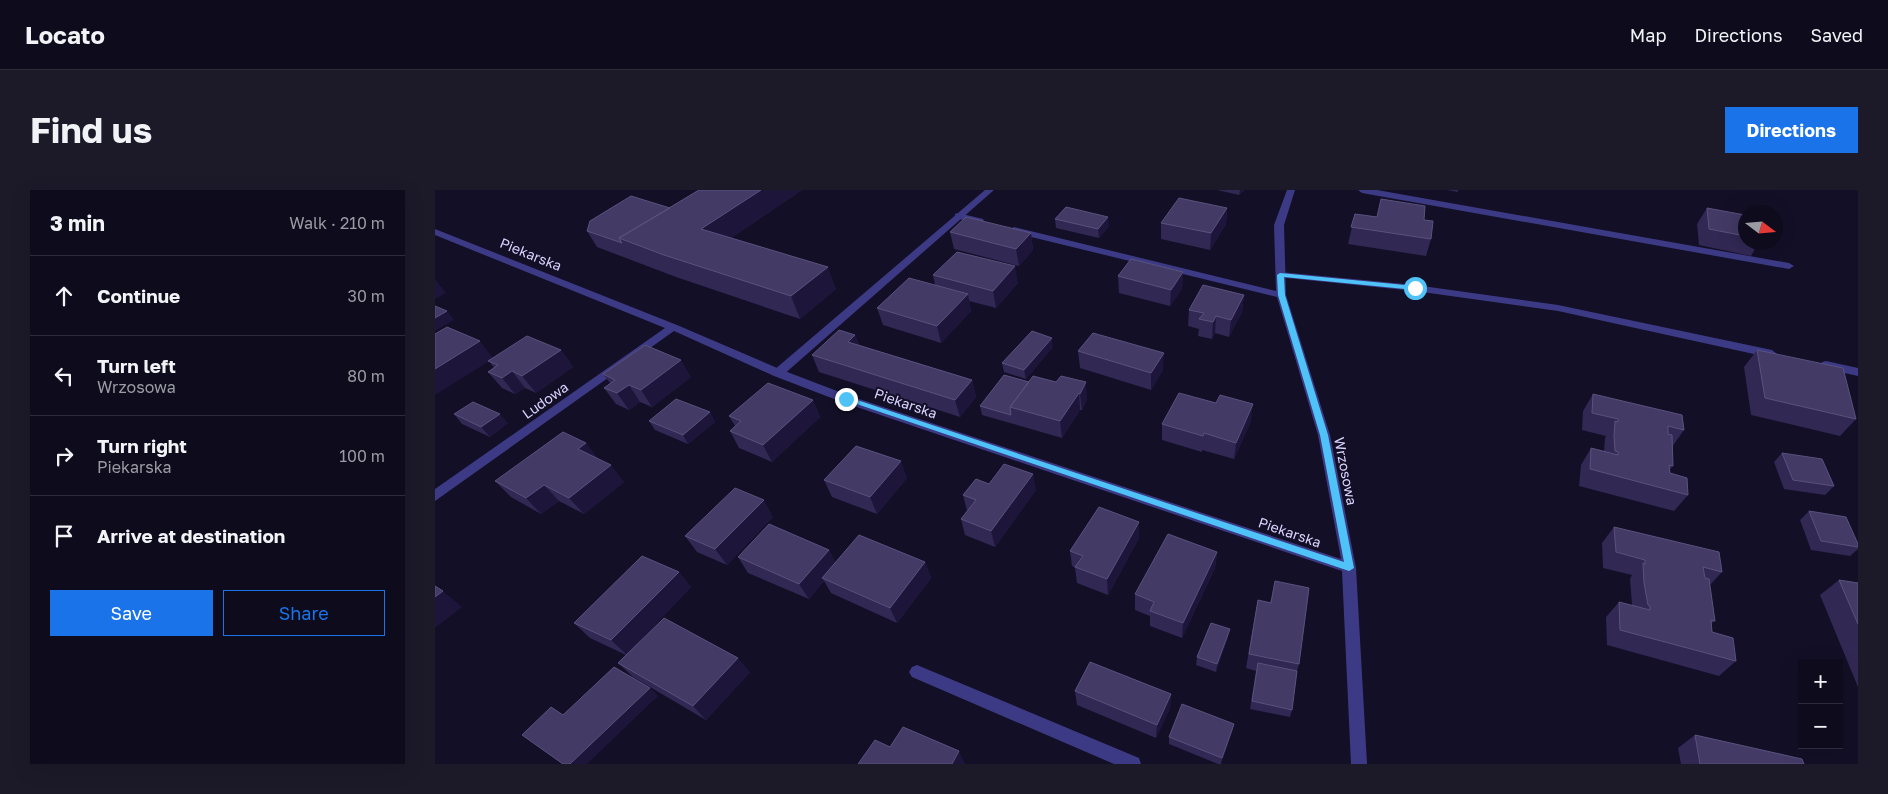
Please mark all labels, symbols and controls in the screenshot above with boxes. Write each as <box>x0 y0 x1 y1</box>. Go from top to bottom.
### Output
text: Locato <box>25 20 105 49</box>
text: Map <box>1630 24 1666 46</box>
text: Directions <box>1694 24 1782 46</box>
text: Saved <box>1810 24 1863 46</box>
button: Directions <box>1725 107 1858 153</box>
text: Find us <box>30 109 152 151</box>
north arrow <box>1738 205 1783 250</box>
text: 3 min <box>50 210 105 236</box>
text: Walk · 210 m <box>289 213 385 233</box>
street label: Piekarska <box>498 234 564 274</box>
route start <box>1404 277 1427 300</box>
icon: ahead <box>50 282 78 310</box>
text: Continue <box>97 284 180 307</box>
text: 30 m <box>348 286 385 306</box>
text: Turn left <box>97 354 176 377</box>
icon: left <box>50 362 78 390</box>
text: 80 m <box>347 366 385 386</box>
text: Wrzosowa <box>97 377 176 397</box>
street label: Ludowa <box>519 378 571 422</box>
street label: Piekarska <box>872 384 940 422</box>
route end <box>835 388 858 411</box>
text: Turn right <box>97 434 187 457</box>
street label: Wrzosowa <box>1331 436 1361 506</box>
icon: right <box>50 442 78 470</box>
text: 100 m <box>339 446 385 466</box>
text: Piekarska <box>97 457 172 477</box>
street label: Piekarska <box>1256 513 1324 551</box>
icon: arrive <box>50 522 78 550</box>
text: Arrive at destination <box>97 524 285 547</box>
button: Save <box>50 590 213 636</box>
button: Share <box>223 590 385 636</box>
map controls <box>1798 659 1843 749</box>
button: + <box>1798 659 1843 704</box>
button: − <box>1798 704 1843 749</box>

